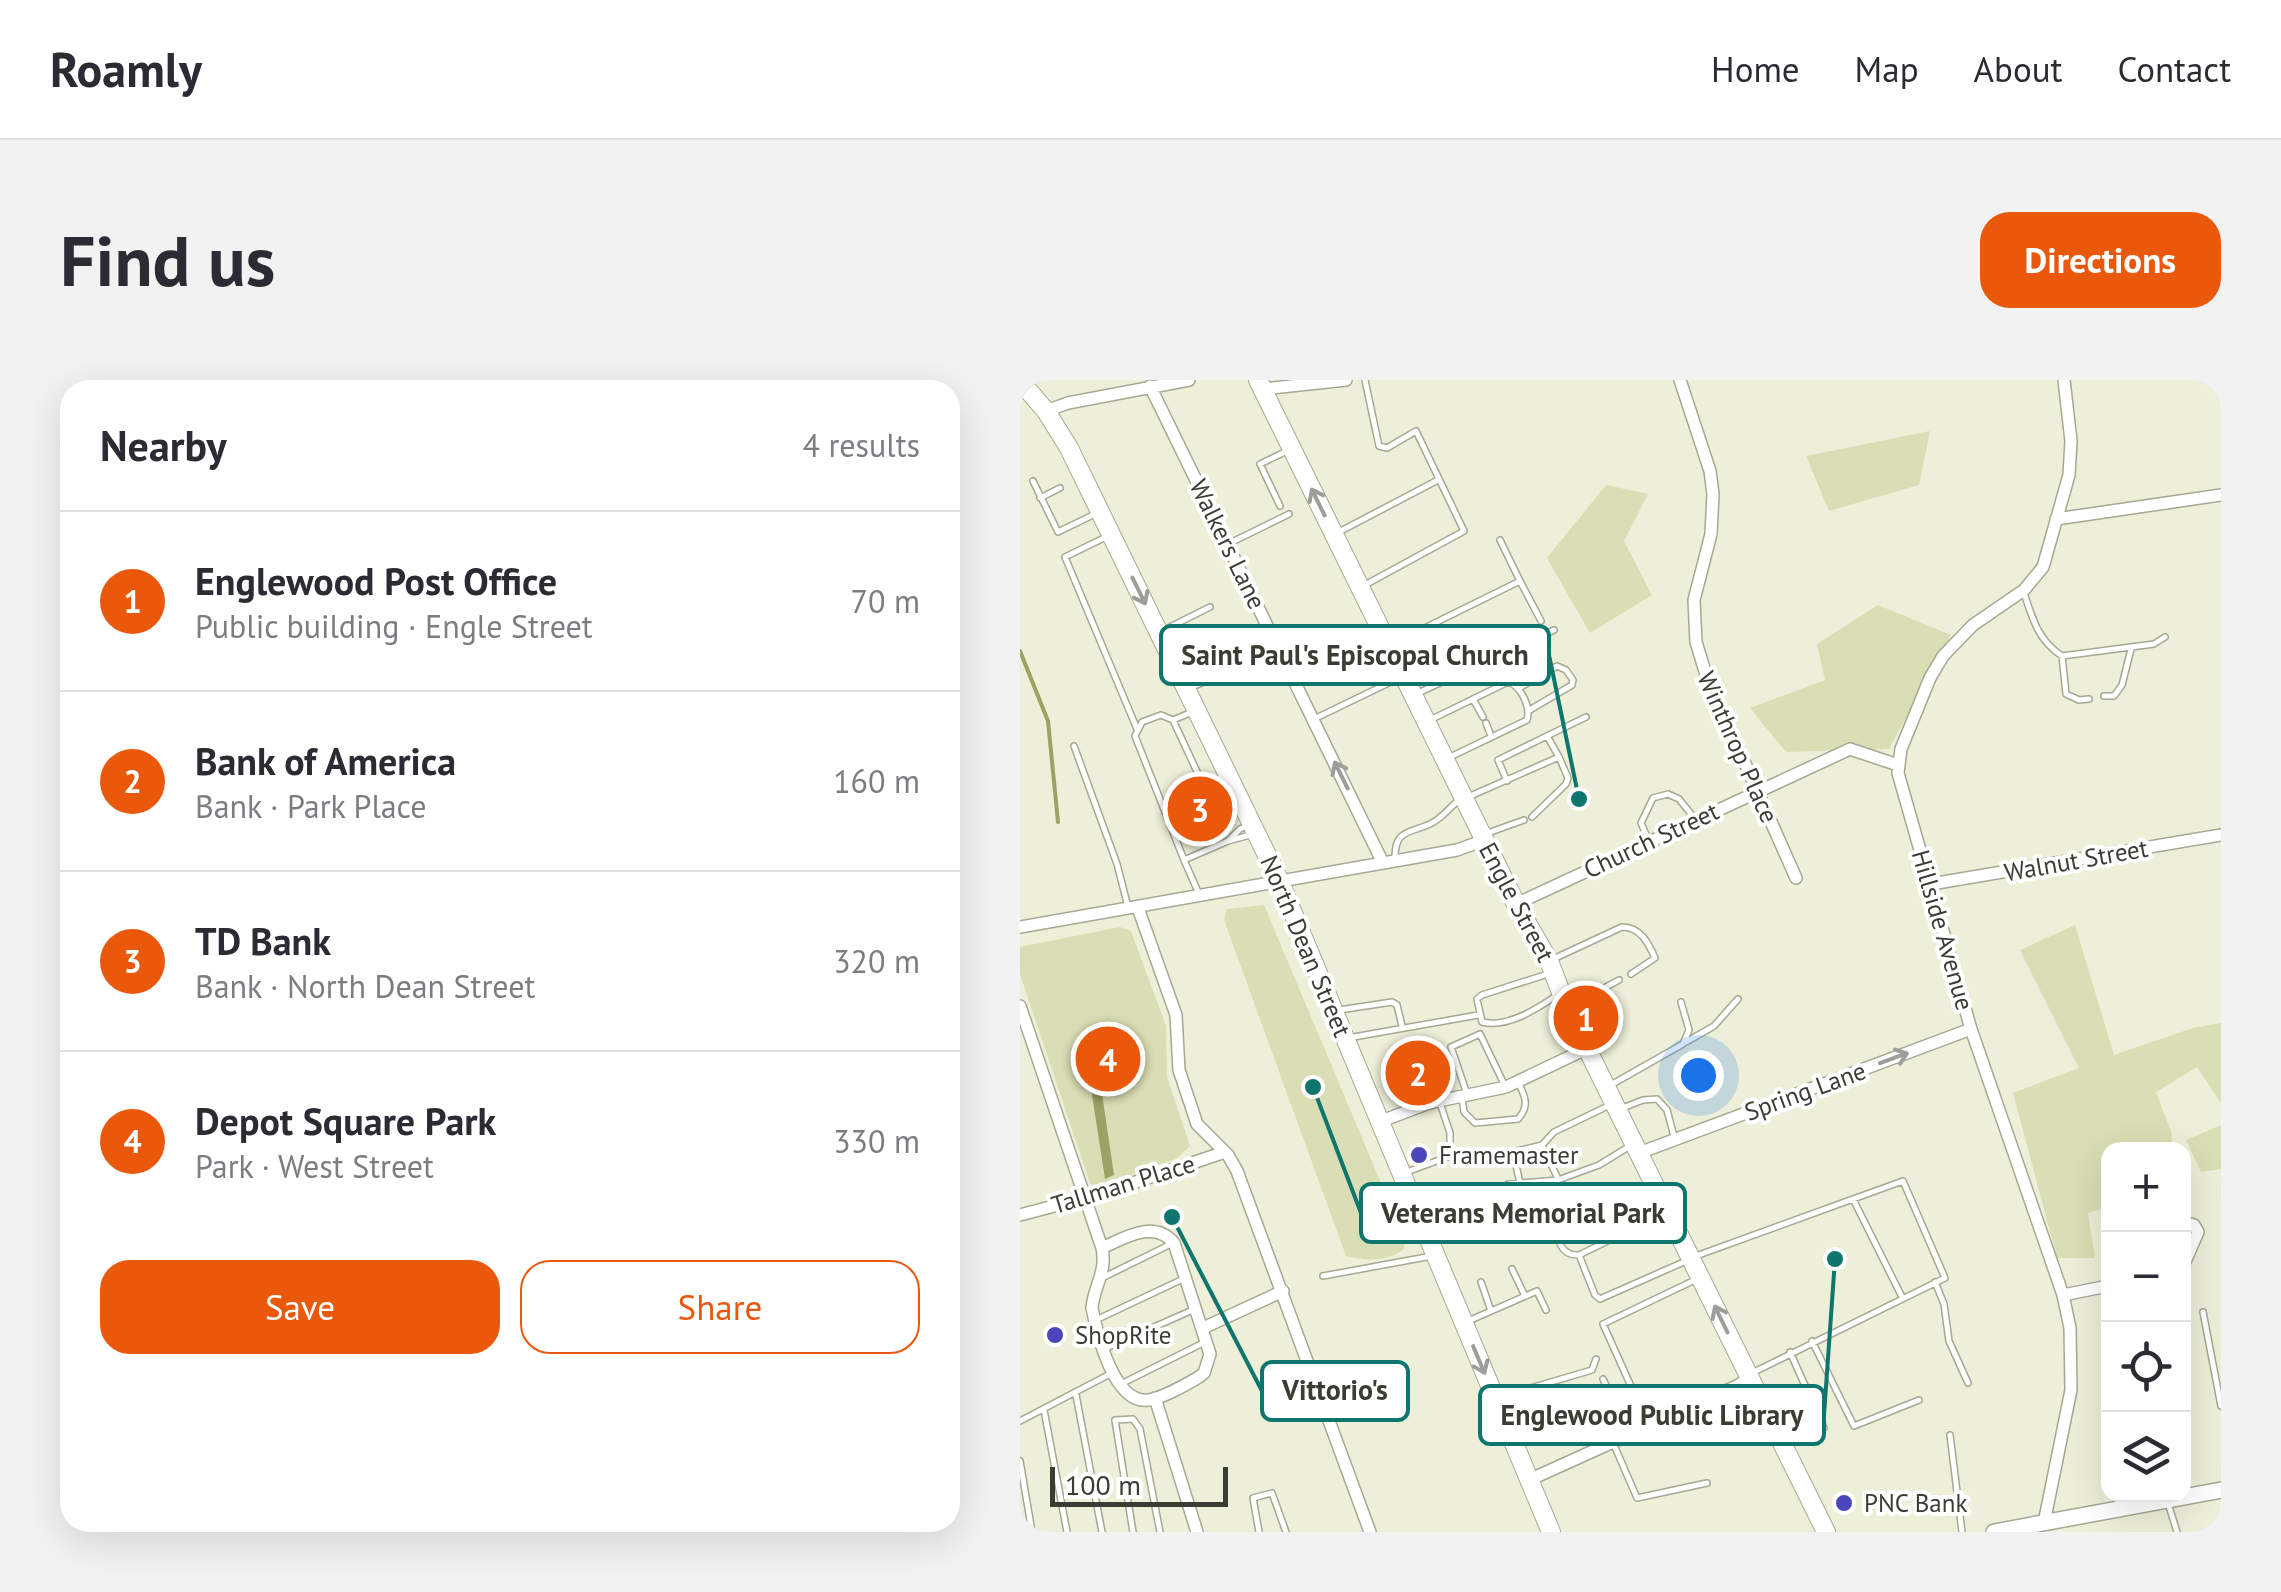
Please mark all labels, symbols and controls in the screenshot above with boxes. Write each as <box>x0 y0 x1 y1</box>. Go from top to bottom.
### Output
text: Roamly <box>50 38 202 100</box>
text: Home <box>1711 46 1800 92</box>
text: Map <box>1855 46 1919 92</box>
text: About <box>1974 46 2062 92</box>
text: Contact <box>2117 46 2231 92</box>
button: Directions <box>1980 212 2221 308</box>
text: Find us <box>60 215 275 305</box>
text: Nearby <box>100 418 227 473</box>
text: 4 results <box>802 424 920 466</box>
street label: Walkers Lane <box>1183 474 1273 614</box>
one-way arrow <box>1308 487 1327 517</box>
text: Englewood Post Office <box>195 556 557 605</box>
one-way arrow <box>1130 575 1149 605</box>
text: 1 <box>123 580 142 622</box>
text: 70 m <box>851 580 920 622</box>
text: Public building · Engle Street <box>195 605 593 647</box>
callout: Saint Paul's Episcopal Church <box>1161 626 1549 684</box>
text: Saint Paul's Episcopal Church <box>1181 636 1529 673</box>
street label: Winthrop Place <box>1690 666 1786 828</box>
text: Bank of America <box>195 736 456 785</box>
text: 2 <box>123 760 142 802</box>
text: 160 m <box>833 760 920 802</box>
one-way arrow <box>1331 761 1350 791</box>
pin: 3 <box>1168 772 1232 846</box>
text: Bank · Park Place <box>195 785 427 827</box>
street label: Church Street <box>1578 795 1724 885</box>
street label: Walnut Street <box>2002 832 2151 888</box>
street label: Engle Street <box>1472 837 1562 968</box>
street label: Hillside Avenue <box>1905 846 1981 1014</box>
street label: North Dean Street <box>1253 850 1359 1042</box>
text: TD Bank <box>195 916 331 965</box>
text: 3 <box>123 940 142 982</box>
text: 320 m <box>833 940 920 982</box>
text: Bank · North Dean Street <box>195 965 535 1007</box>
pin: 1 <box>1554 980 1618 1056</box>
pin: 4 <box>1076 1022 1140 1096</box>
pin: 2 <box>1386 1036 1450 1110</box>
one-way arrow <box>1878 1048 1909 1066</box>
your location <box>1673 1050 1724 1101</box>
street label: Spring Lane <box>1740 1054 1870 1128</box>
text: Depot Square Park <box>195 1096 496 1145</box>
text: 4 <box>123 1120 142 1162</box>
text: 330 m <box>833 1120 920 1162</box>
place label: Framemaster <box>1439 1139 1579 1171</box>
map controls <box>2101 1142 2191 1502</box>
button: + <box>2101 1142 2191 1232</box>
marker: Framemaster <box>1408 1144 1430 1166</box>
text: Park · West Street <box>195 1145 434 1187</box>
street label: Tallman Place <box>1047 1147 1199 1221</box>
callout: Veterans Memorial Park <box>1361 1184 1685 1242</box>
text: Veterans Memorial Park <box>1380 1194 1665 1231</box>
button: − <box>2101 1232 2191 1322</box>
button: Save <box>100 1260 500 1354</box>
button: Share <box>520 1260 920 1354</box>
one-way arrow <box>1710 1305 1729 1335</box>
place label: ShopRite <box>1075 1319 1171 1351</box>
button: locate <box>2101 1322 2191 1412</box>
marker: ShopRite <box>1044 1324 1066 1346</box>
one-way arrow <box>1471 1344 1489 1375</box>
callout: Vittorio's <box>1262 1362 1408 1420</box>
text: Vittorio's <box>1281 1371 1388 1408</box>
callout: Englewood Public Library <box>1480 1386 1824 1444</box>
text: Englewood Public Library <box>1501 1396 1804 1433</box>
button: layers <box>2101 1412 2191 1502</box>
scale bar <box>1050 1462 1228 1506</box>
text: 100 m <box>1065 1466 1141 1503</box>
place label: PNC Bank <box>1864 1487 1967 1519</box>
marker: PNC Bank <box>1833 1492 1855 1514</box>

